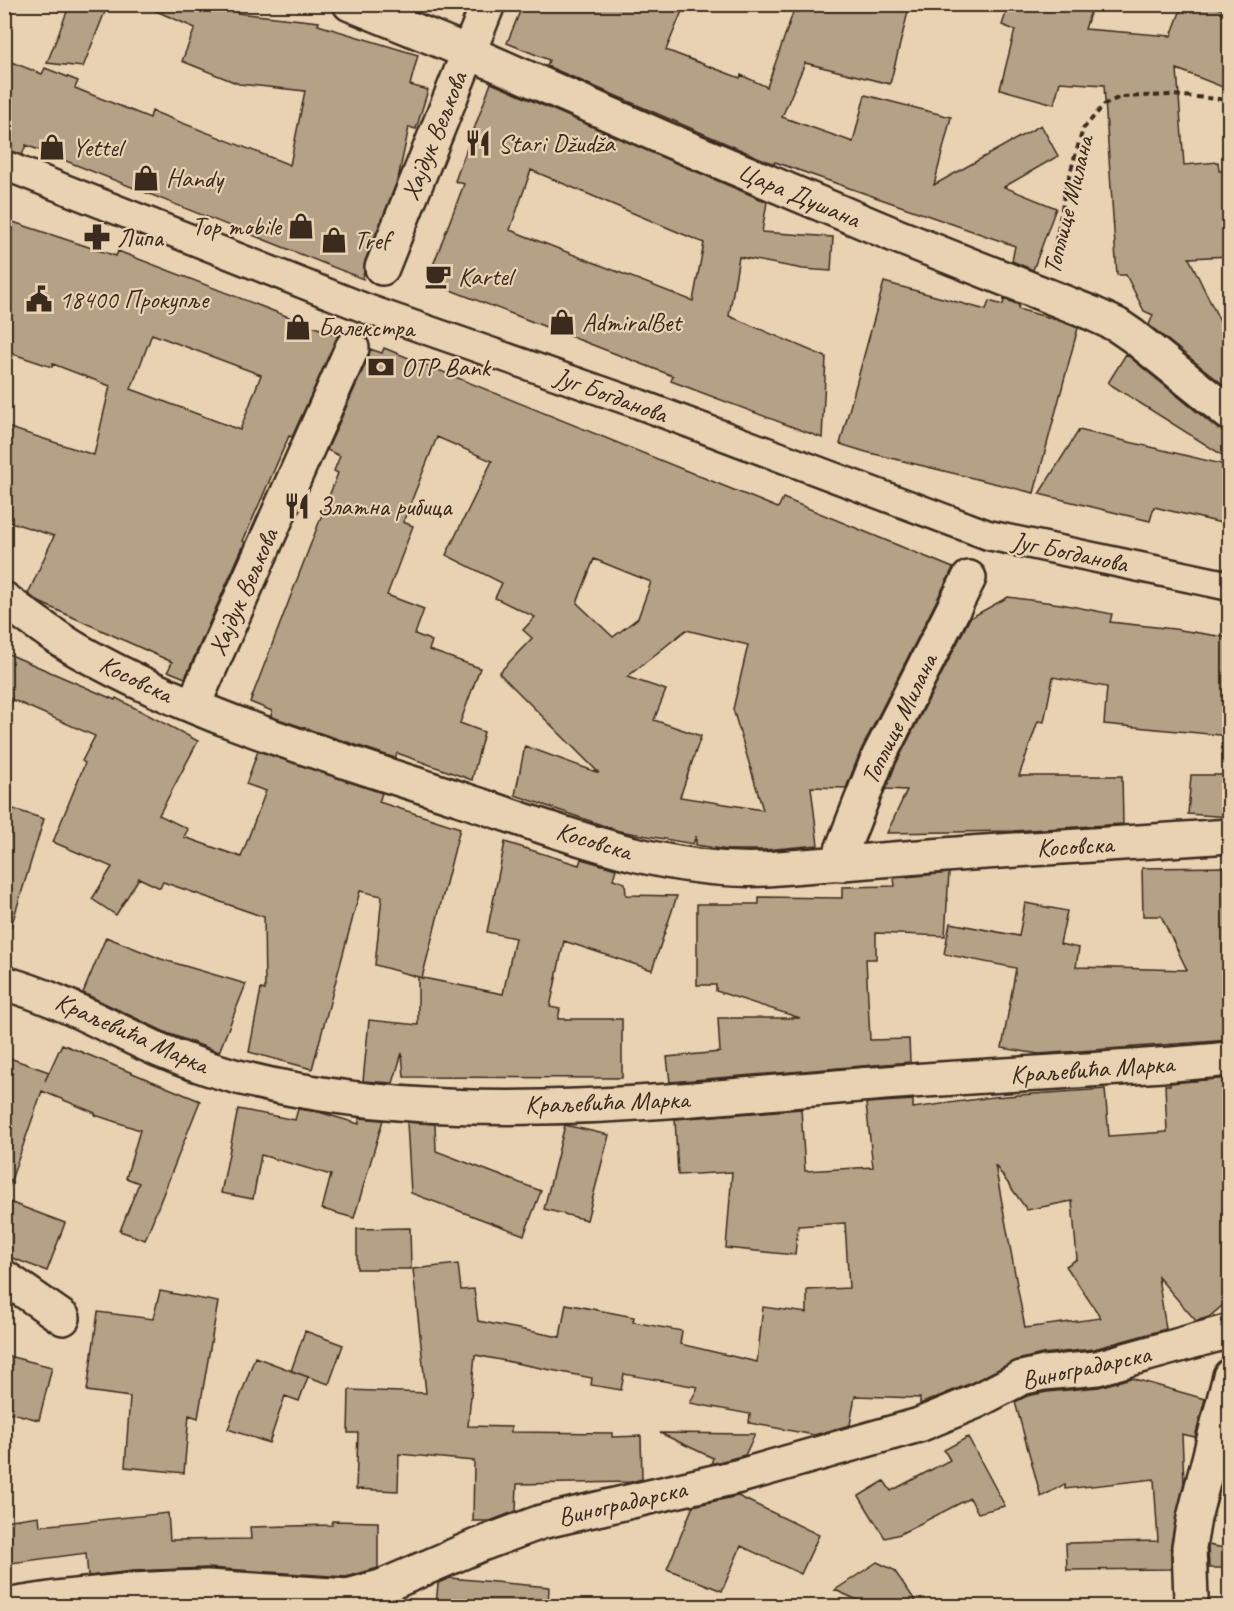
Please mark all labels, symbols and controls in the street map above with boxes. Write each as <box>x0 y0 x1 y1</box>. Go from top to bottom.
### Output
street label: Хајдук Вељкова <box>393 65 475 205</box>
place label: Stari Džudža <box>498 127 616 160</box>
restaurant icon: Stari Džudža <box>463 128 493 158</box>
street label: Топлице Милана <box>1035 130 1102 278</box>
place label: Yettel <box>72 131 127 164</box>
shop icon: Yettel <box>37 132 67 162</box>
street label: Цара Душана <box>733 155 866 236</box>
place label: Handy <box>166 162 225 195</box>
shop icon: Handy <box>131 163 161 193</box>
place label: Top mobile <box>192 210 284 243</box>
shop icon: Top mobile <box>286 211 316 241</box>
place label: Липа <box>117 221 164 254</box>
pharmacy icon: Липа <box>82 222 112 252</box>
place label: Tref <box>354 224 395 257</box>
shop icon: Tref <box>319 225 349 255</box>
place label: Kartel <box>458 260 517 293</box>
cafe icon: Kartel <box>423 261 453 291</box>
place label: 18400 Прокупље <box>59 283 211 316</box>
public building icon: 18400 Прокупље <box>24 284 54 314</box>
place label: AdmiralBet <box>582 306 683 339</box>
shop icon: AdmiralBet <box>547 307 577 337</box>
place label: Балекстра <box>318 311 416 344</box>
shop icon: Балекстра <box>283 312 313 342</box>
place label: OTP Bank <box>401 351 491 384</box>
bank icon: OTP Bank <box>366 352 396 382</box>
street label: Југ Богданова <box>548 359 673 431</box>
place label: Златна рибица <box>317 490 453 523</box>
restaurant icon: Златна рибица <box>282 491 312 521</box>
street label: Хајдук Вељкова <box>200 522 286 661</box>
street label: Југ Богданова <box>1007 523 1132 581</box>
street label: Топлице Милана <box>853 646 946 790</box>
street label: Косовска <box>94 647 180 712</box>
street label: Косовска <box>553 814 638 869</box>
street label: Косовска <box>1036 827 1116 864</box>
street label: Краљевића Марка <box>50 985 216 1082</box>
street label: Краљевића Марка <box>1009 1047 1177 1091</box>
street label: Краљевића Марка <box>524 1083 692 1121</box>
street label: Виноградарска <box>1019 1337 1155 1397</box>
street label: Виноградарска <box>555 1472 691 1534</box>

